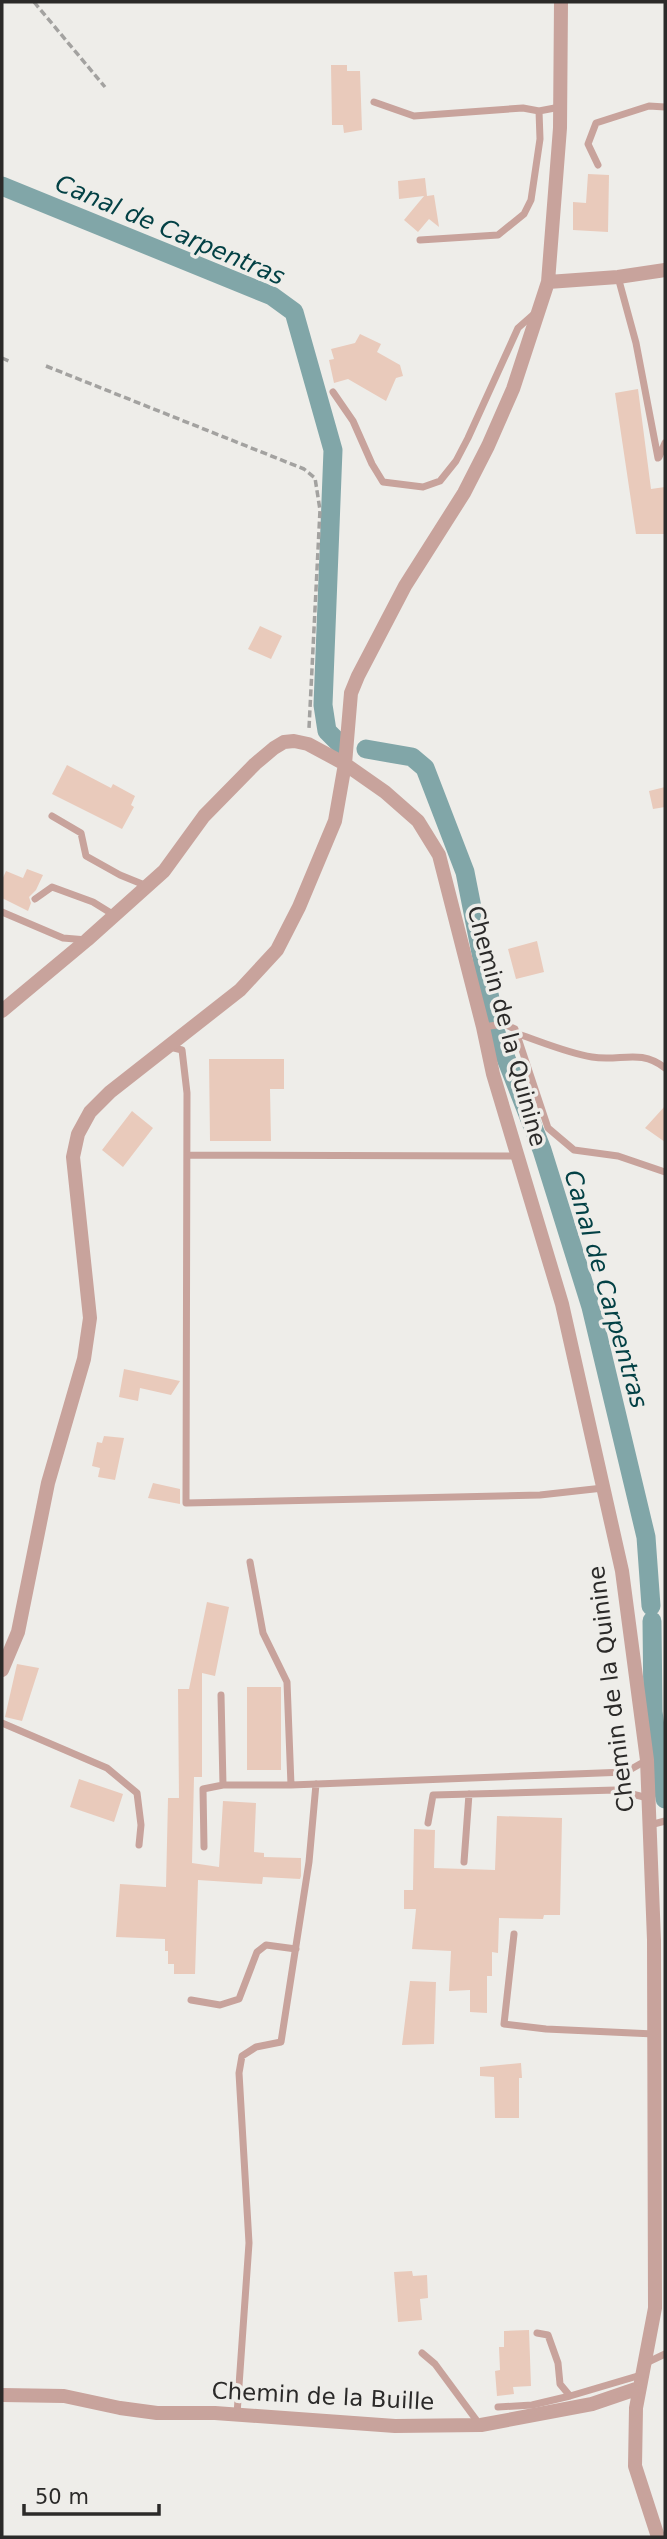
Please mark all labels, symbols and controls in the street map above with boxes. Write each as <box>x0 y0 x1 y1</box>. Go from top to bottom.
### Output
water label: Canal de Carpentras <box>51 169 289 291</box>
street label: Chemin de la Quinine <box>462 903 552 1149</box>
water label: Canal de Carpentras <box>559 1167 653 1411</box>
street label: Chemin de la Quinine <box>583 1564 639 1814</box>
street label: Chemin de la Buille <box>211 2377 435 2415</box>
scale bar <box>24 2472 159 2516</box>
text: 50 m <box>35 2485 89 2509</box>

